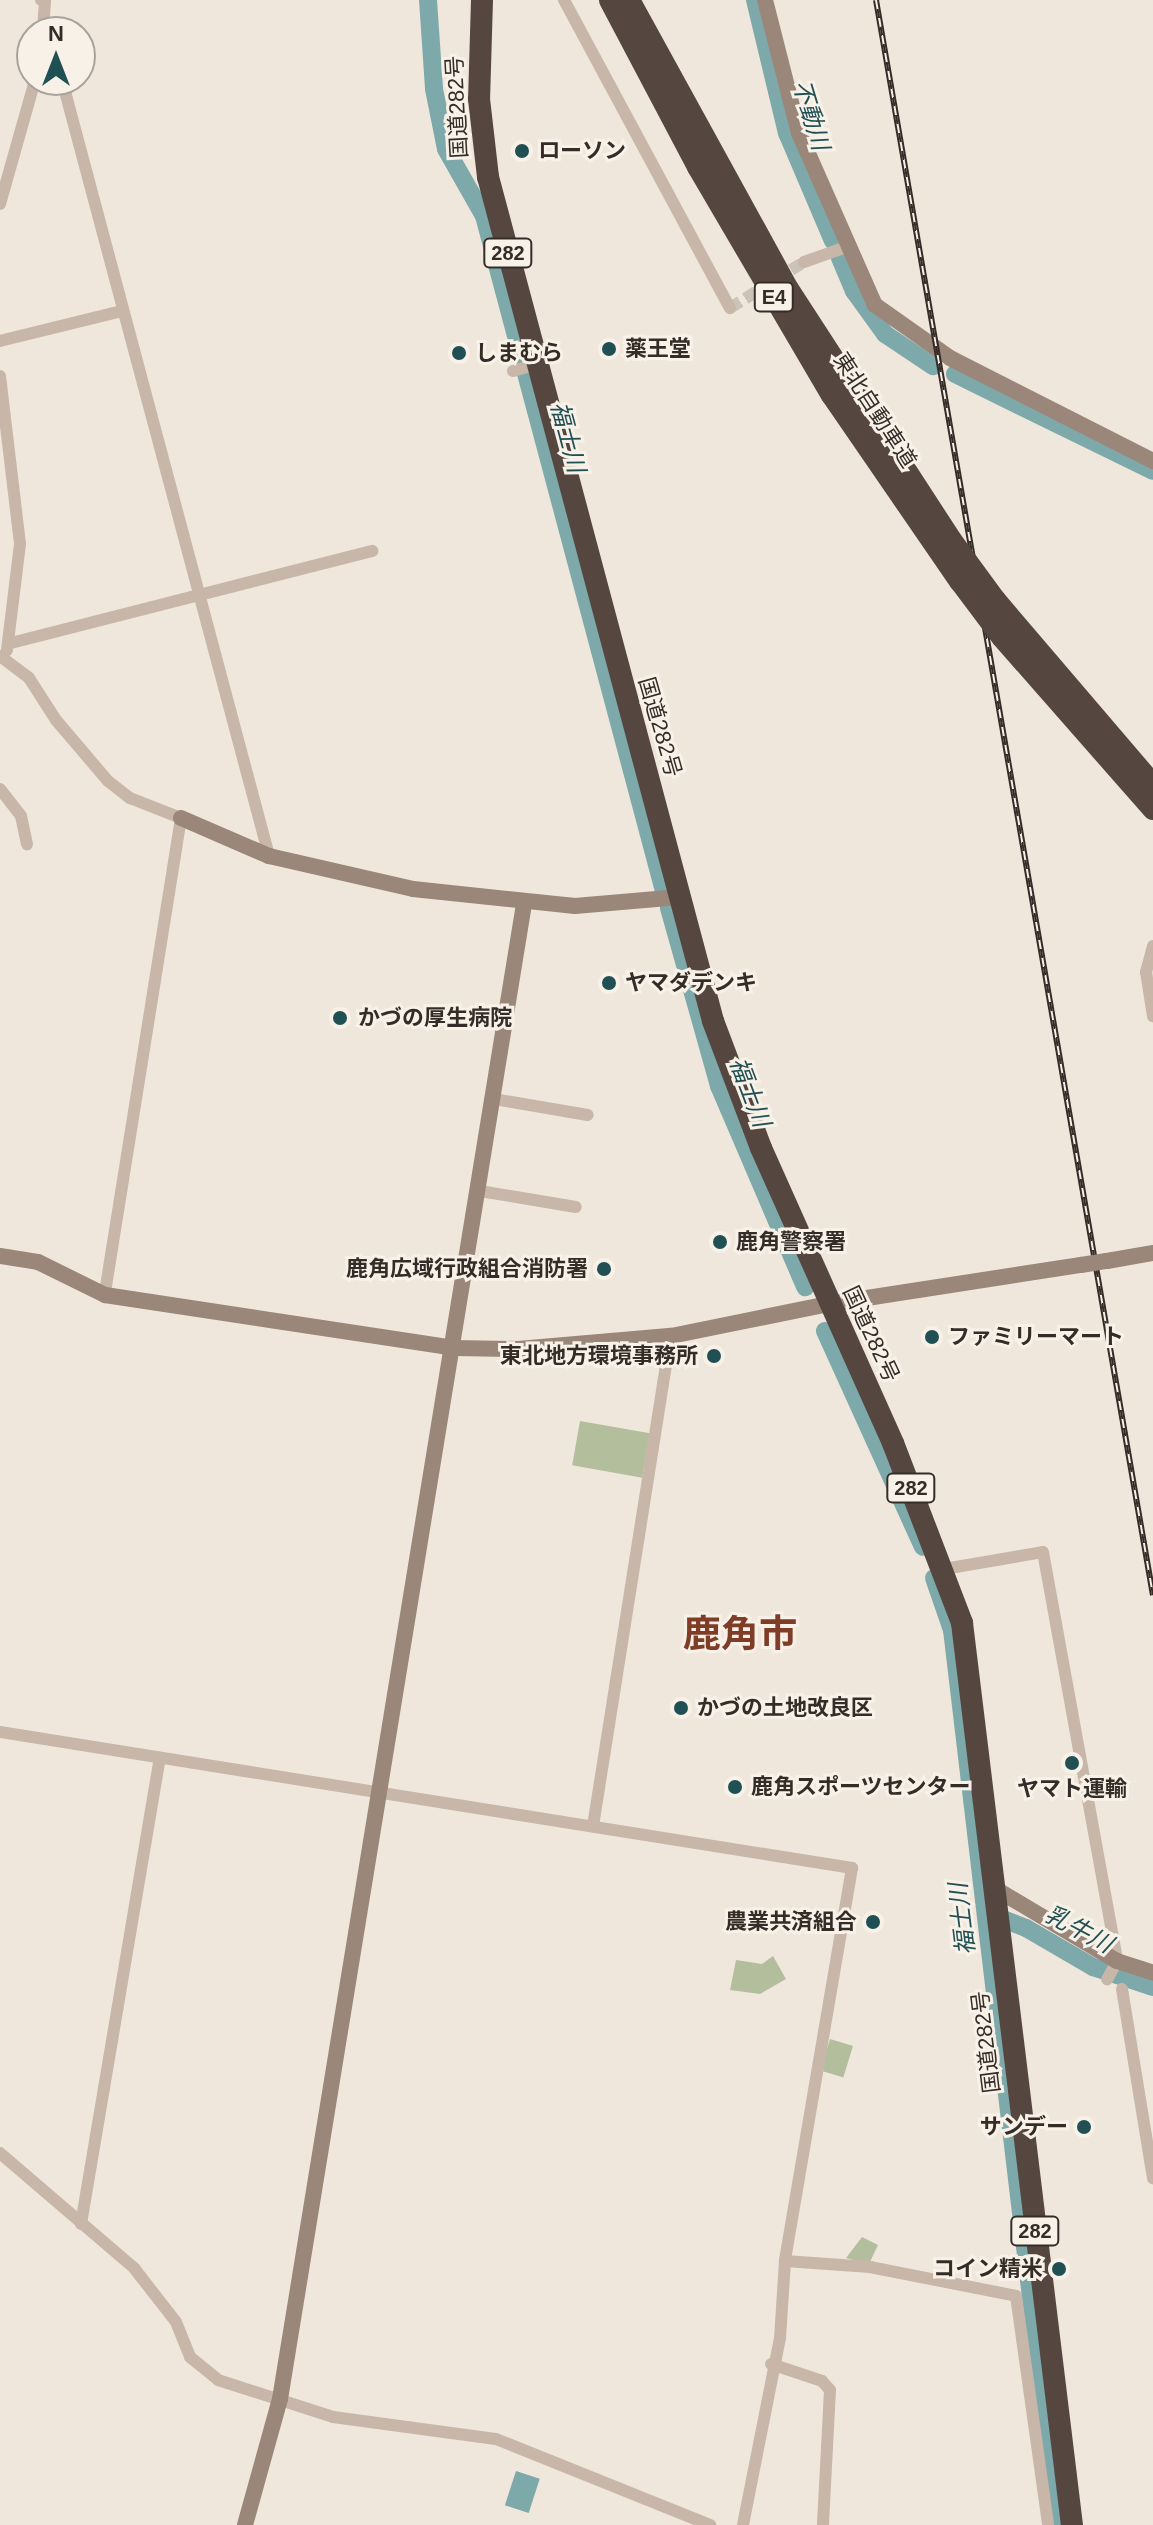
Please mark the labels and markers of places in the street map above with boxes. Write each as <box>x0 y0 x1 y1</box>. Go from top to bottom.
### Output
place label: ローソン <box>538 138 626 164</box>
marker: ローソン <box>513 142 531 160</box>
place label: 薬王堂 <box>625 336 691 362</box>
place label: しまむら <box>475 340 563 366</box>
marker: 薬王堂 <box>600 340 618 358</box>
marker: しまむら <box>450 344 468 362</box>
place label: ヤマダデンキ <box>625 970 757 996</box>
marker: ヤマダデンキ <box>600 974 618 992</box>
place label: かづの厚生病院 <box>358 1005 512 1031</box>
marker: かづの厚生病院 <box>329 1007 351 1029</box>
place label: 鹿角警察署 <box>736 1229 846 1255</box>
marker: 鹿角警察署 <box>711 1233 729 1251</box>
place label: 鹿角広域行政組合消防署 <box>346 1256 588 1282</box>
marker: 鹿角広域行政組合消防署 <box>595 1260 613 1278</box>
place label: ファミリーマート <box>948 1324 1124 1350</box>
marker: ファミリーマート <box>923 1328 941 1346</box>
place label: 東北地方環境事務所 <box>500 1343 698 1369</box>
marker: 東北地方環境事務所 <box>705 1347 723 1365</box>
place label: かづの土地改良区 <box>697 1695 873 1721</box>
marker: かづの土地改良区 <box>672 1699 690 1717</box>
marker: ヤマト運輸 <box>1063 1754 1081 1772</box>
place label: 鹿角スポーツセンター <box>751 1774 971 1800</box>
place label: ヤマト運輸 <box>1017 1776 1127 1802</box>
marker: 鹿角スポーツセンター <box>726 1778 744 1796</box>
place label: 農業共済組合 <box>725 1909 857 1935</box>
marker: 農業共済組合 <box>864 1913 882 1931</box>
place label: サンデー <box>980 2114 1068 2140</box>
marker: サンデー <box>1075 2118 1093 2136</box>
place label: コイン精米 <box>933 2256 1043 2282</box>
marker: コイン精米 <box>1050 2260 1068 2278</box>

